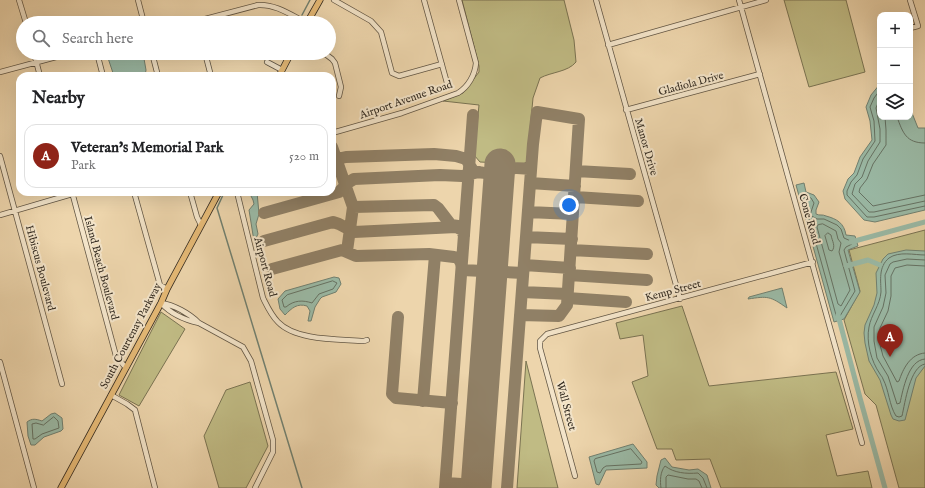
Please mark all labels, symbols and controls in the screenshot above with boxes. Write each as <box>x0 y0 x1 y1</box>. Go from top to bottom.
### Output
map controls <box>877 12 913 120</box>
button: + <box>877 12 913 48</box>
search box <box>16 16 336 60</box>
icon: search <box>30 27 52 49</box>
text: Search here <box>62 29 133 48</box>
button: − <box>877 48 913 84</box>
street label: Gladiola Drive <box>657 69 725 99</box>
street label: Airport Avenue Road <box>357 77 454 123</box>
button: layers <box>877 84 913 120</box>
text: Nearby <box>32 88 85 109</box>
street label: Manor Drive <box>631 117 661 177</box>
text: Veteran's Memorial Park <box>71 138 224 157</box>
text: A <box>42 148 50 165</box>
text: 520 m <box>289 148 319 165</box>
text: Park <box>71 157 96 174</box>
street label: Cone Road <box>795 192 823 246</box>
your location <box>559 195 579 215</box>
street label: Island Beach Boulevard <box>80 215 122 322</box>
street label: Hibiscus Boulevard <box>22 224 58 312</box>
street label: Airport Road <box>250 235 280 299</box>
street label: Kemp Street <box>644 277 703 305</box>
street label: South Courtenay Parkway <box>97 280 165 391</box>
pin: A <box>877 324 903 357</box>
street label: Wall Street <box>553 380 579 432</box>

